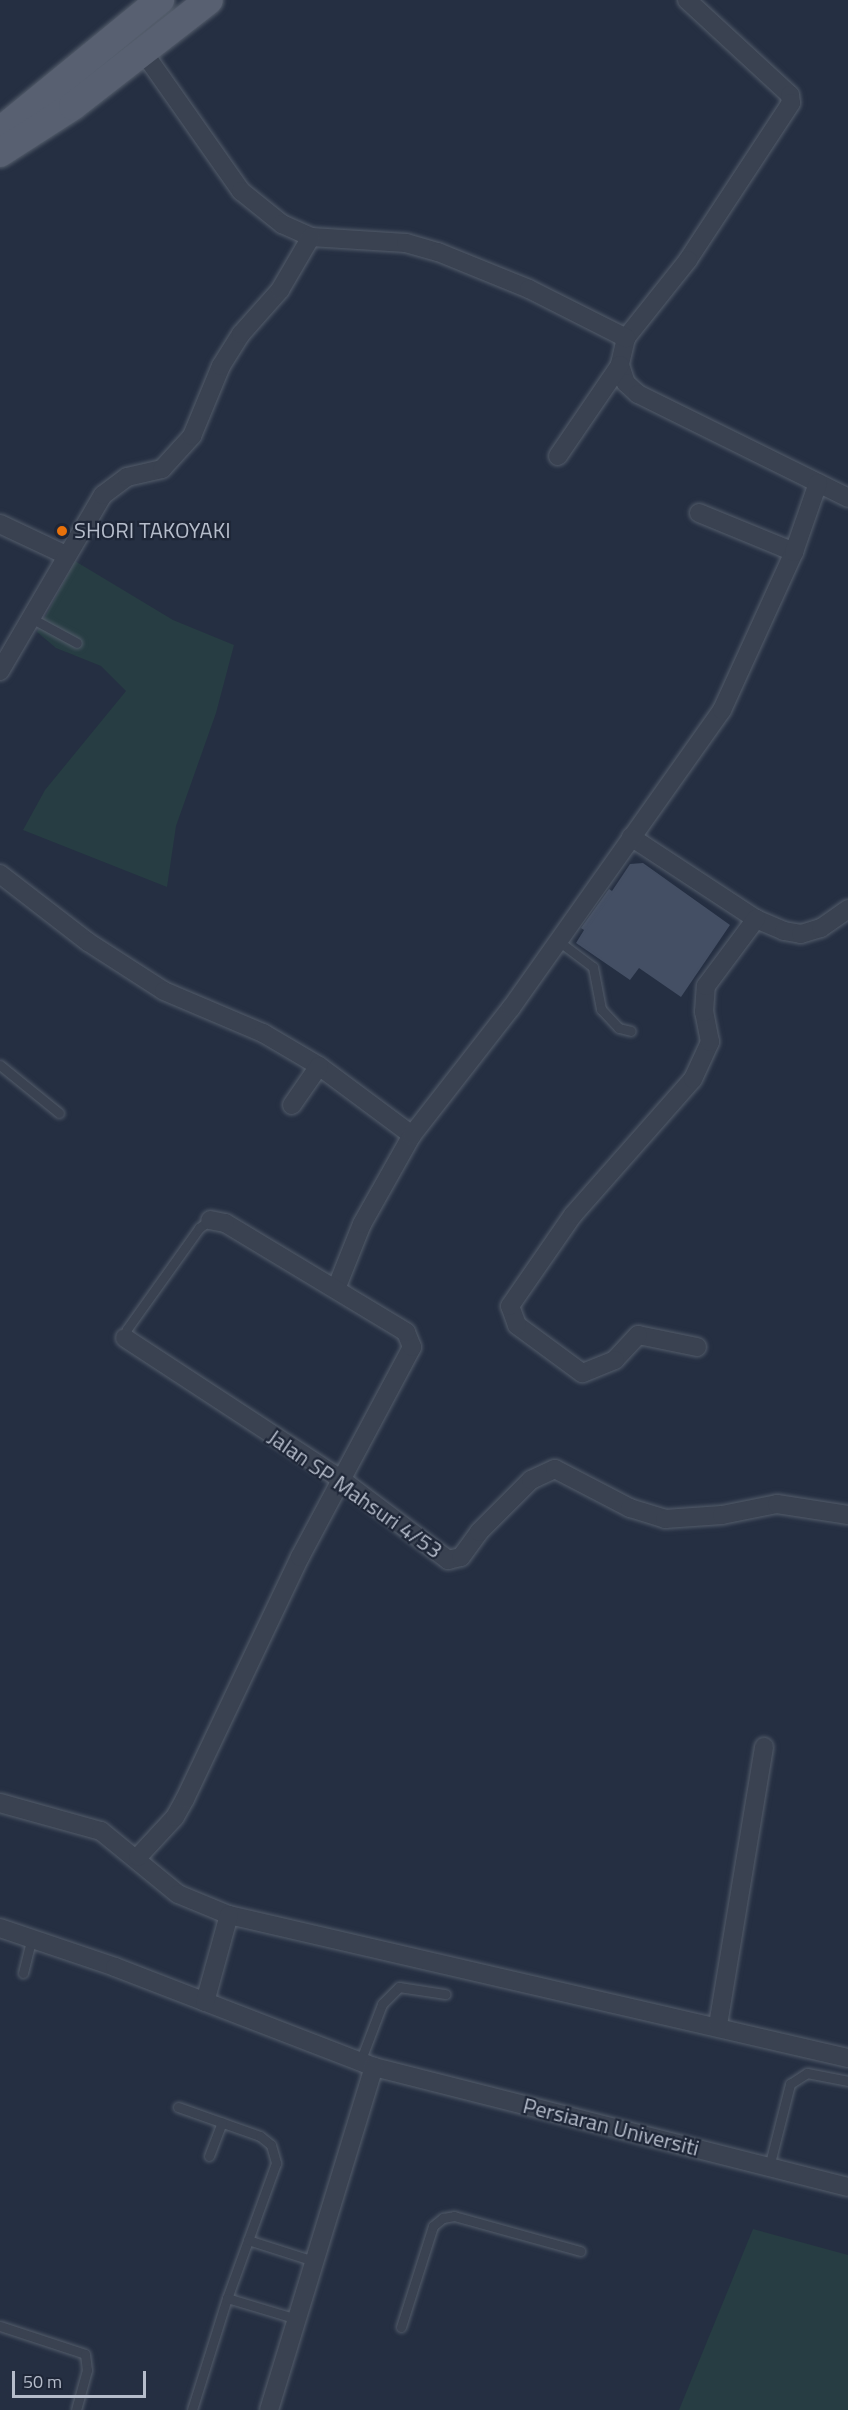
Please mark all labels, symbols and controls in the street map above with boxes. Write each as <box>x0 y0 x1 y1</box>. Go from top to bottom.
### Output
place label: SHORI TAKOYAKI <box>74 518 231 544</box>
marker: SHORI TAKOYAKI <box>55 524 69 538</box>
street label: Jalan SP Mahsuri 4/53 <box>263 1424 447 1564</box>
street label: Persiaran Universiti <box>520 2092 702 2162</box>
scale bar <box>15 2359 148 2397</box>
text: 50 m <box>23 2368 62 2395</box>

